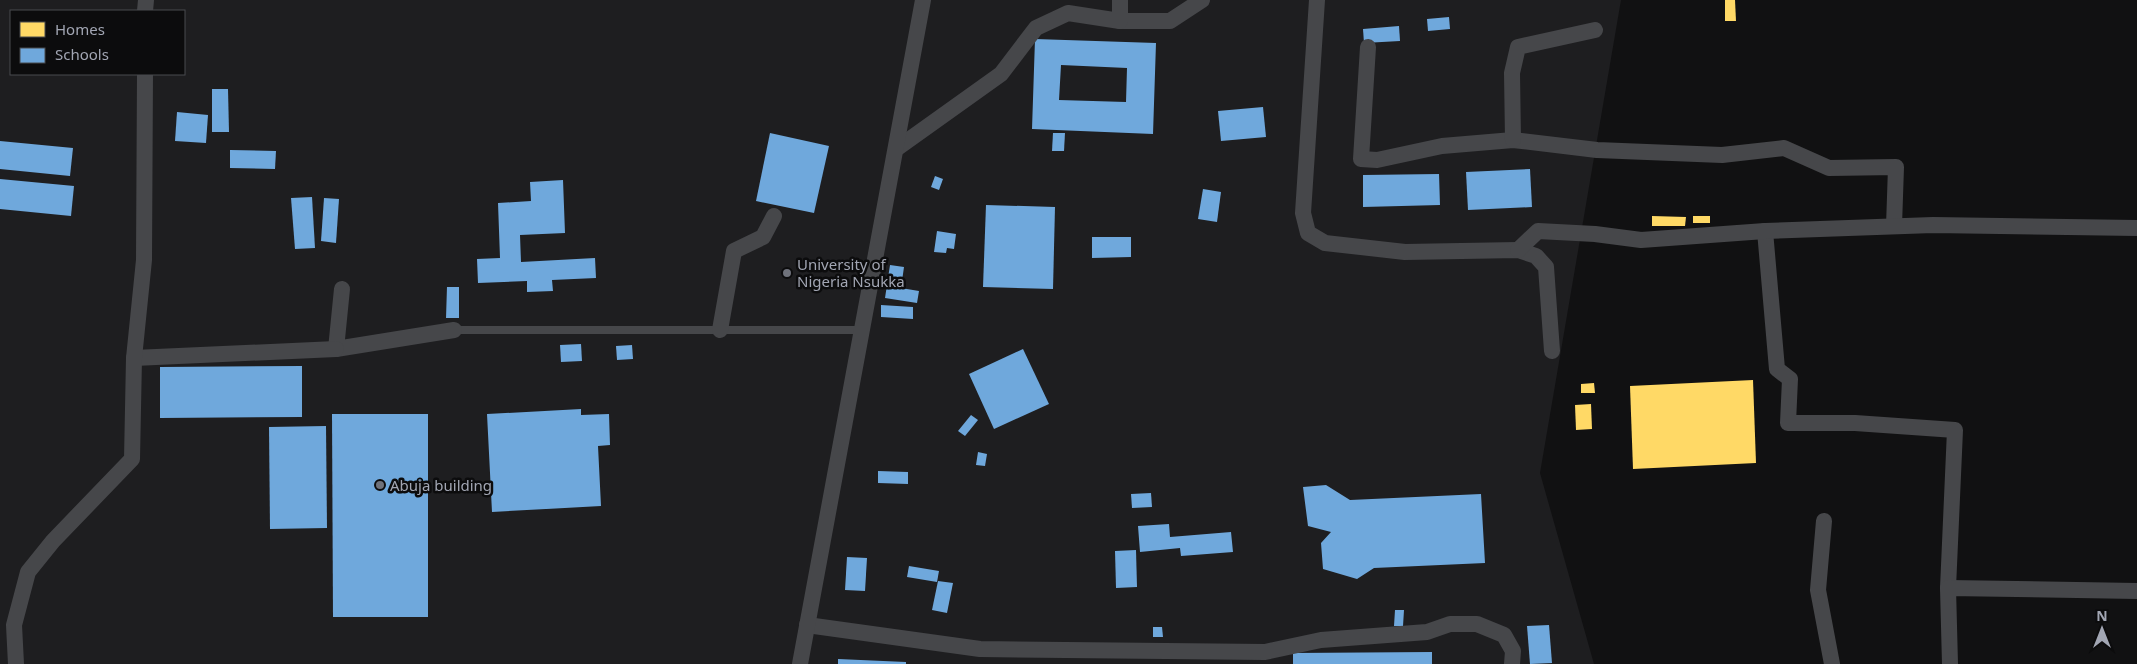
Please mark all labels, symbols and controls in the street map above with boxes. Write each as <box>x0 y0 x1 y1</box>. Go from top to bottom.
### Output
legend <box>10 10 185 75</box>
text: Homes <box>55 19 105 39</box>
text: Schools <box>55 44 109 64</box>
place label: University of Nigeria Nsukka <box>797 254 905 291</box>
marker: University of Nigeria Nsukka <box>781 267 793 279</box>
place label: Abuja building <box>390 475 492 495</box>
marker: Abuja building <box>374 479 386 491</box>
north arrow <box>2077 604 2127 654</box>
text: N <box>2096 606 2108 625</box>

